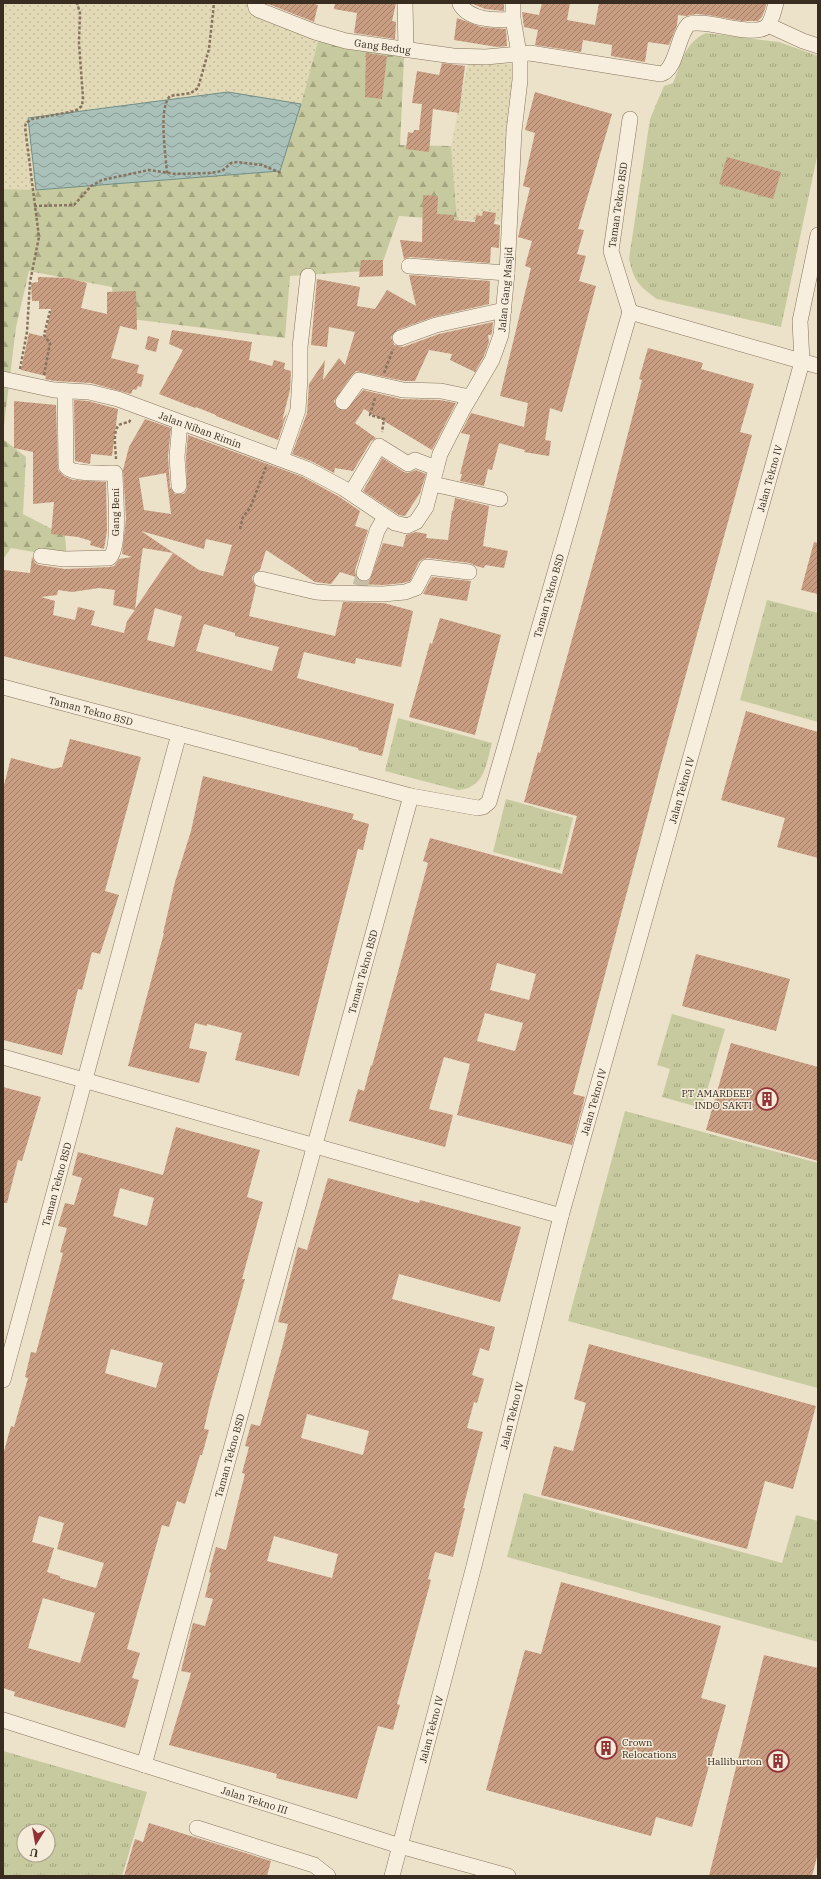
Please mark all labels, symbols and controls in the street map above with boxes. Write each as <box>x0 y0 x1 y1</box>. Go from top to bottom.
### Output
street label: Gang Bedug <box>353 36 412 57</box>
street label: Taman Tekno BSD <box>606 161 630 249</box>
street label: Jalan Gang Masjid <box>495 246 515 333</box>
street label: Jalan Niban Rimin <box>157 408 244 451</box>
street label: Jalan Tekno IV <box>754 443 785 513</box>
street label: Gang Beni <box>109 488 122 536</box>
street label: Taman Tekno BSD <box>530 552 567 639</box>
street label: Taman Tekno BSD <box>47 693 134 728</box>
street label: Jalan Tekno IV <box>666 755 697 825</box>
street label: Taman Tekno BSD <box>345 928 380 1015</box>
street label: Jalan Tekno IV <box>578 1066 609 1137</box>
building icon: PT AMARDEEP INDO SAKTI <box>754 1086 780 1112</box>
place label: PT AMARDEEP INDO SAKTI <box>682 1087 752 1112</box>
street label: Taman Tekno BSD <box>39 1141 74 1228</box>
street label: Jalan Tekno IV <box>497 1380 526 1450</box>
street label: Taman Tekno BSD <box>211 1412 247 1499</box>
street label: Jalan Tekno IV <box>416 1694 446 1764</box>
building icon: Crown Relocations <box>593 1735 619 1761</box>
place label: Crown Relocations <box>622 1736 677 1761</box>
building icon: Halliburton <box>765 1748 791 1774</box>
place label: Halliburton <box>707 1755 763 1768</box>
street label: Jalan Tekno III <box>220 1783 290 1817</box>
north arrow <box>16 1823 56 1863</box>
text: U <box>28 1845 40 1860</box>

